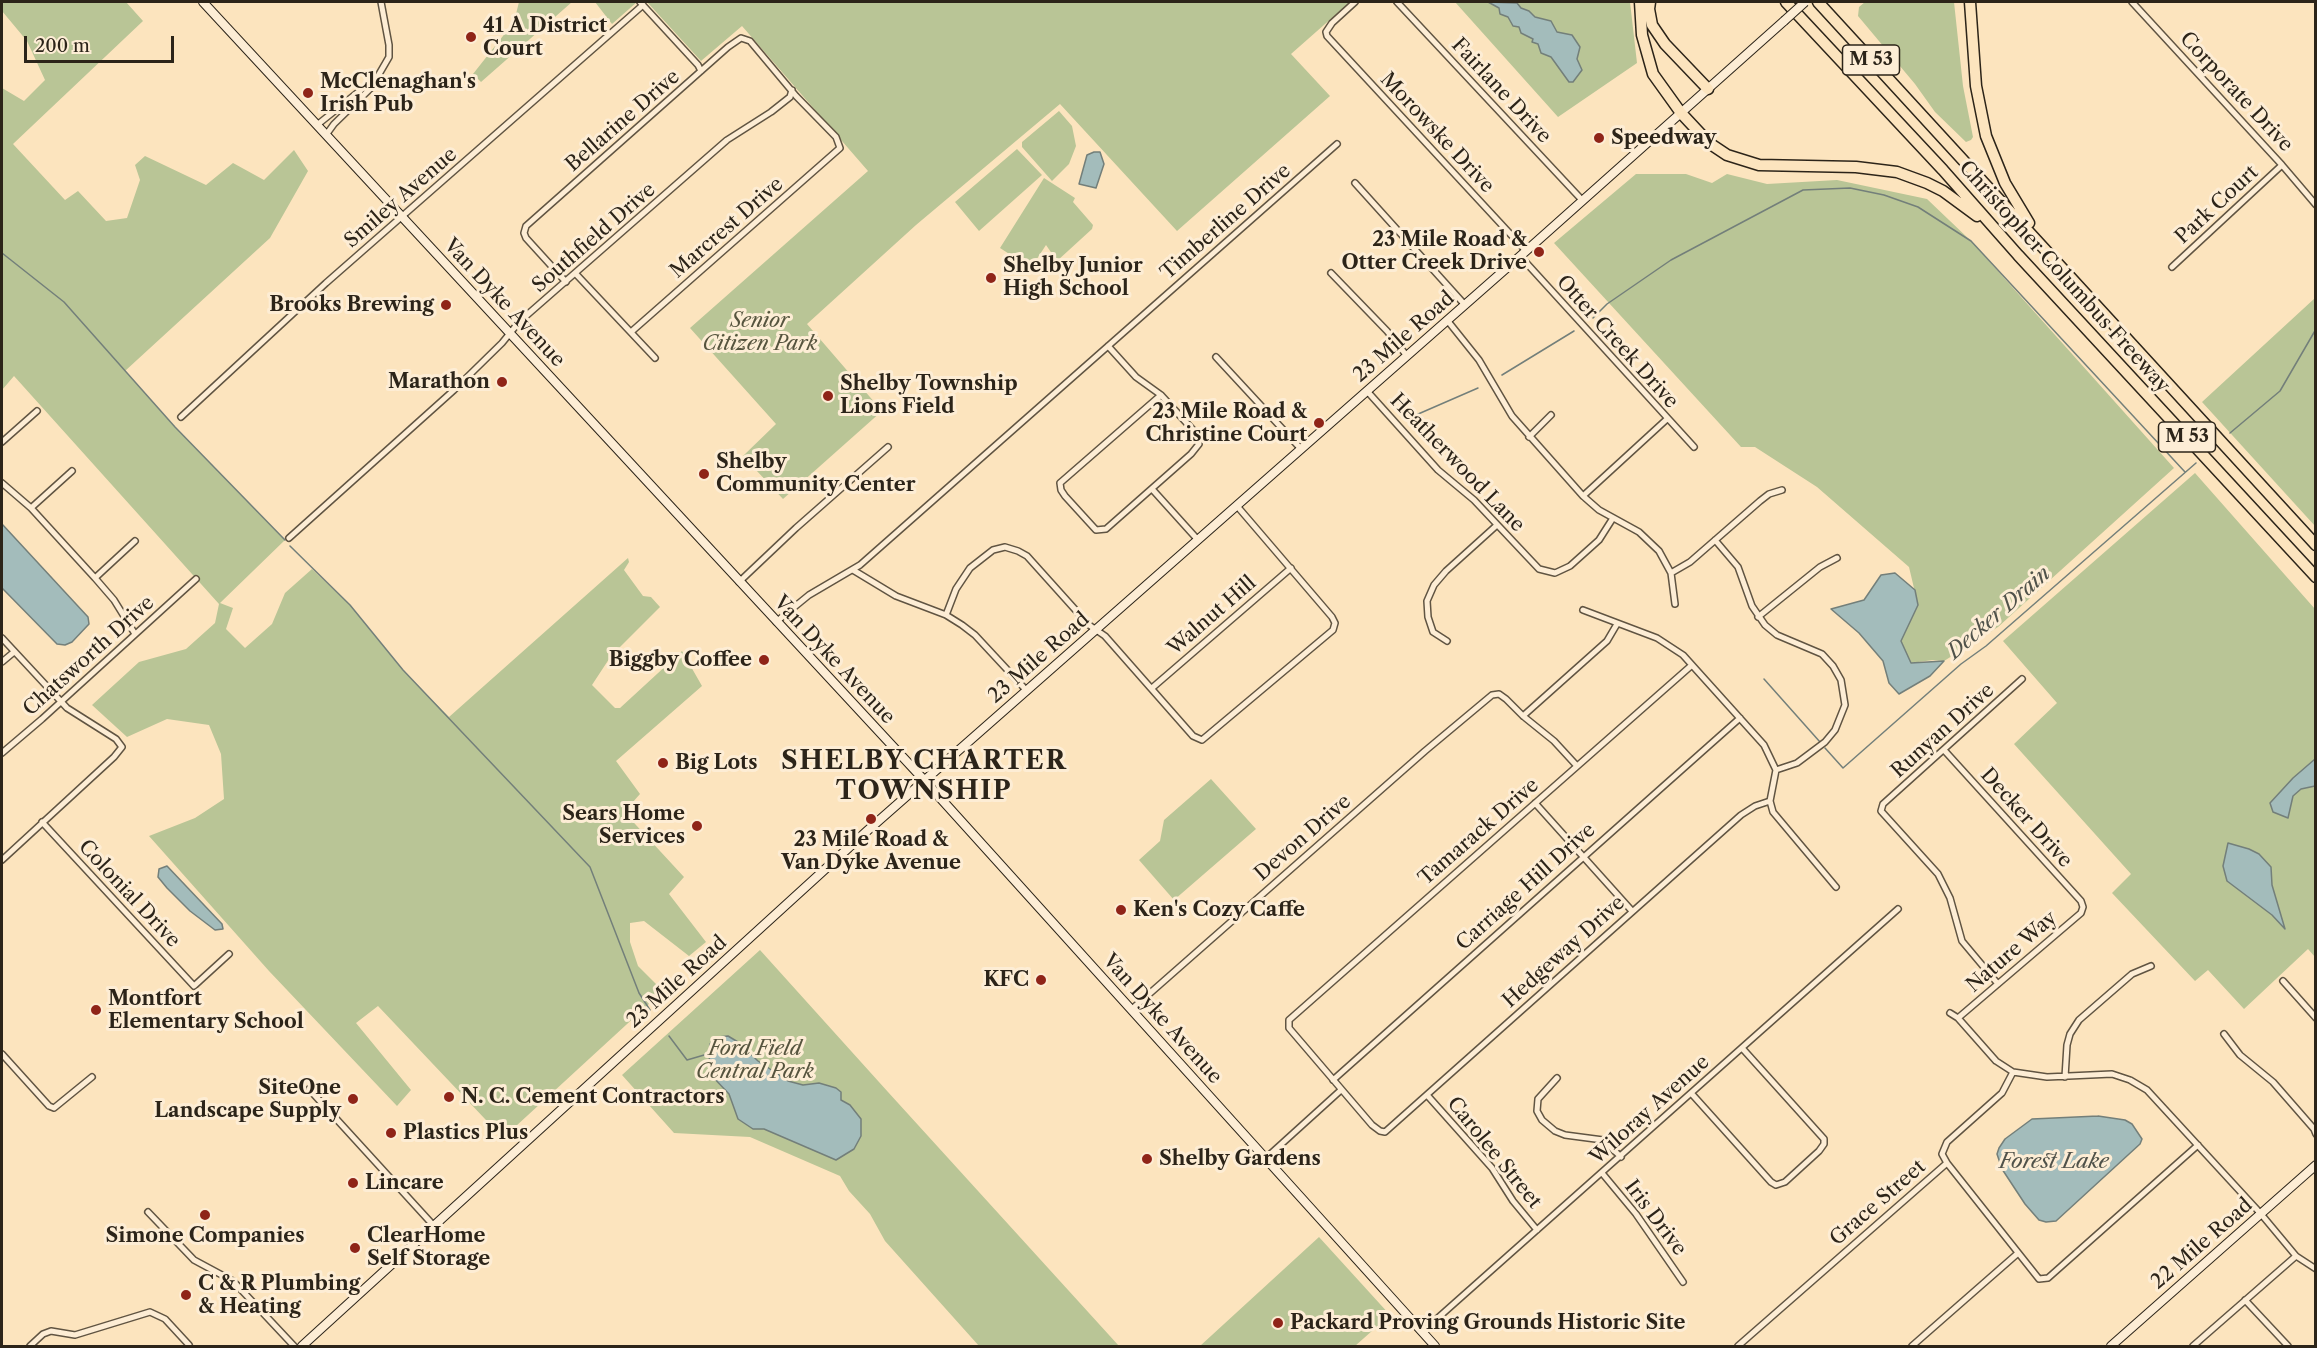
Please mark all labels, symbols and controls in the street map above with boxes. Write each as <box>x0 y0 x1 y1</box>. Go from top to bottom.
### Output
place label: 41 A District Court <box>483 14 607 61</box>
scale bar <box>27 24 177 62</box>
street label: Corporate Drive <box>2174 27 2298 157</box>
marker: 41 A District Court <box>464 30 478 44</box>
street label: Fairlane Drive <box>1446 34 1556 148</box>
text: 200 m <box>35 35 90 57</box>
road number: M 53 <box>1842 45 1900 75</box>
street label: Bellarine Drive <box>561 65 685 177</box>
street label: Morowske Drive <box>1375 68 1499 198</box>
place label: McClenaghan's Irish Pub <box>320 70 476 117</box>
marker: McClenaghan's Irish Pub <box>301 86 315 100</box>
place label: Speedway <box>1611 126 1716 150</box>
marker: Speedway <box>1592 131 1606 145</box>
street label: Smiley Avenue <box>340 143 462 253</box>
street label: Christopher Columbus Freeway <box>1954 156 2174 398</box>
street label: Timberline Drive <box>1156 159 1296 285</box>
street label: Park Court <box>2171 161 2263 249</box>
street label: Marcrest Drive <box>666 173 788 283</box>
street label: Southfield Drive <box>527 178 661 298</box>
place label: 23 Mile Road & Otter Creek Drive <box>1341 228 1527 275</box>
street label: Van Dyke Avenue <box>438 234 570 372</box>
marker: 23 Mile Road & Otter Creek Drive <box>1532 245 1546 259</box>
place label: Shelby Junior High School <box>1003 254 1143 301</box>
marker: Shelby Junior High School <box>984 271 998 285</box>
street label: Otter Creek Drive <box>1551 271 1683 413</box>
street label: 23 Mile Road <box>1349 287 1459 387</box>
place label: Brooks Brewing <box>269 293 434 317</box>
marker: Brooks Brewing <box>439 298 453 312</box>
park label: Senior Citizen Park <box>703 309 817 356</box>
place label: Marathon <box>388 370 490 394</box>
place label: Shelby Township Lions Field <box>840 372 1018 419</box>
marker: Marathon <box>495 375 509 389</box>
marker: Shelby Township Lions Field <box>821 389 835 403</box>
street label: Heatherwood Lane <box>1385 389 1529 537</box>
place label: 23 Mile Road & Christine Court <box>1145 400 1307 447</box>
marker: 23 Mile Road & Christine Court <box>1312 416 1326 430</box>
road number: M 53 <box>2158 422 2216 452</box>
place label: Shelby Community Center <box>716 450 915 497</box>
marker: Shelby Community Center <box>697 467 711 481</box>
water label: Decker Drain <box>1942 561 2056 665</box>
street label: Walnut Hill <box>1163 571 1261 661</box>
street label: Chatsworth Drive <box>19 591 159 721</box>
street label: Van Dyke Avenue <box>768 591 900 729</box>
street label: 23 Mile Road <box>984 608 1094 708</box>
place label: Biggby Coffee <box>609 648 752 672</box>
marker: Biggby Coffee <box>757 653 771 667</box>
street label: Runyan Drive <box>1887 679 1999 783</box>
district label: SHELBY CHARTER TOWNSHIP <box>781 745 1067 806</box>
place label: Big Lots <box>675 751 757 775</box>
marker: Big Lots <box>656 756 670 770</box>
street label: Decker Drive <box>1975 763 2077 873</box>
street label: Tamarack Drive <box>1414 773 1544 891</box>
street label: Devon Drive <box>1250 790 1356 886</box>
place label: Sears Home Services <box>562 802 685 849</box>
marker: 23 Mile Road & Van Dyke Avenue <box>864 812 878 826</box>
street label: Carriage Hill Drive <box>1452 818 1600 956</box>
marker: Sears Home Services <box>690 819 704 833</box>
place label: 23 Mile Road & Van Dyke Avenue <box>781 828 961 875</box>
street label: Colonial Drive <box>73 835 185 953</box>
street label: Hedgeway Drive <box>1498 891 1630 1013</box>
place label: Ken's Cozy Caffe <box>1133 898 1305 922</box>
marker: Ken's Cozy Caffe <box>1114 903 1128 917</box>
street label: Nature Way <box>1962 906 2062 998</box>
street label: 23 Mile Road <box>622 931 732 1033</box>
street label: Van Dyke Avenue <box>1097 949 1227 1089</box>
place label: KFC <box>983 968 1029 992</box>
marker: KFC <box>1034 973 1048 987</box>
place label: Montfort Elementary School <box>108 987 304 1034</box>
marker: Montfort Elementary School <box>89 1003 103 1017</box>
park label: Ford Field Central Park <box>696 1037 814 1084</box>
street label: Wiloray Avenue <box>1585 1050 1715 1170</box>
place label: SiteOne Landscape Supply <box>154 1076 341 1123</box>
place label: N. C. Cement Contractors <box>461 1085 724 1109</box>
marker: N. C. Cement Contractors <box>442 1090 456 1104</box>
marker: SiteOne Landscape Supply <box>346 1092 360 1106</box>
street label: Carolee Street <box>1442 1092 1546 1214</box>
place label: Plastics Plus <box>403 1121 528 1145</box>
marker: Plastics Plus <box>384 1126 398 1140</box>
place label: Shelby Gardens <box>1159 1147 1321 1171</box>
water label: Forest Lake <box>1999 1149 2109 1175</box>
marker: Shelby Gardens <box>1140 1152 1154 1166</box>
street label: Grace Street <box>1825 1155 1931 1251</box>
place label: Lincare <box>365 1171 444 1195</box>
marker: Lincare <box>346 1176 360 1190</box>
street label: Iris Drive <box>1619 1176 1691 1260</box>
street label: 22 Mile Road <box>2146 1193 2258 1295</box>
marker: Simone Companies <box>198 1208 212 1222</box>
place label: Simone Companies <box>105 1224 305 1248</box>
place label: ClearHome Self Storage <box>367 1224 490 1271</box>
marker: ClearHome Self Storage <box>348 1241 362 1255</box>
place label: C & R Plumbing & Heating <box>198 1272 360 1319</box>
marker: C & R Plumbing & Heating <box>179 1288 193 1302</box>
place label: Packard Proving Grounds Historic Site <box>1290 1311 1685 1335</box>
marker: Packard Proving Grounds Historic Site <box>1271 1316 1285 1330</box>

